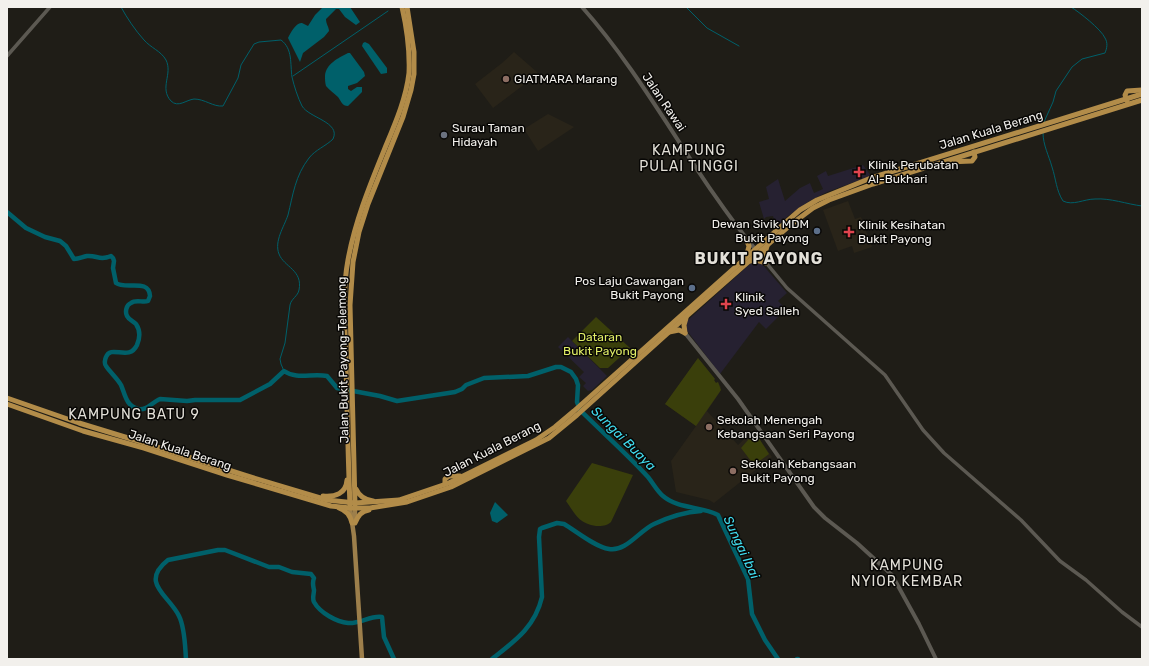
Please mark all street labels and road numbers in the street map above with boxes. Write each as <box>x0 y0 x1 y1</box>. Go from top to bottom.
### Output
street label: Jalan Rawai <box>639 70 689 134</box>
street label: Jalan Kuala Berang <box>938 108 1044 152</box>
street label: Jalan Bukit Payong-Telemong <box>335 276 351 444</box>
street label: Jalan Kuala Berang <box>441 418 543 480</box>
street label: Jalan Kuala Berang <box>127 427 233 473</box>

